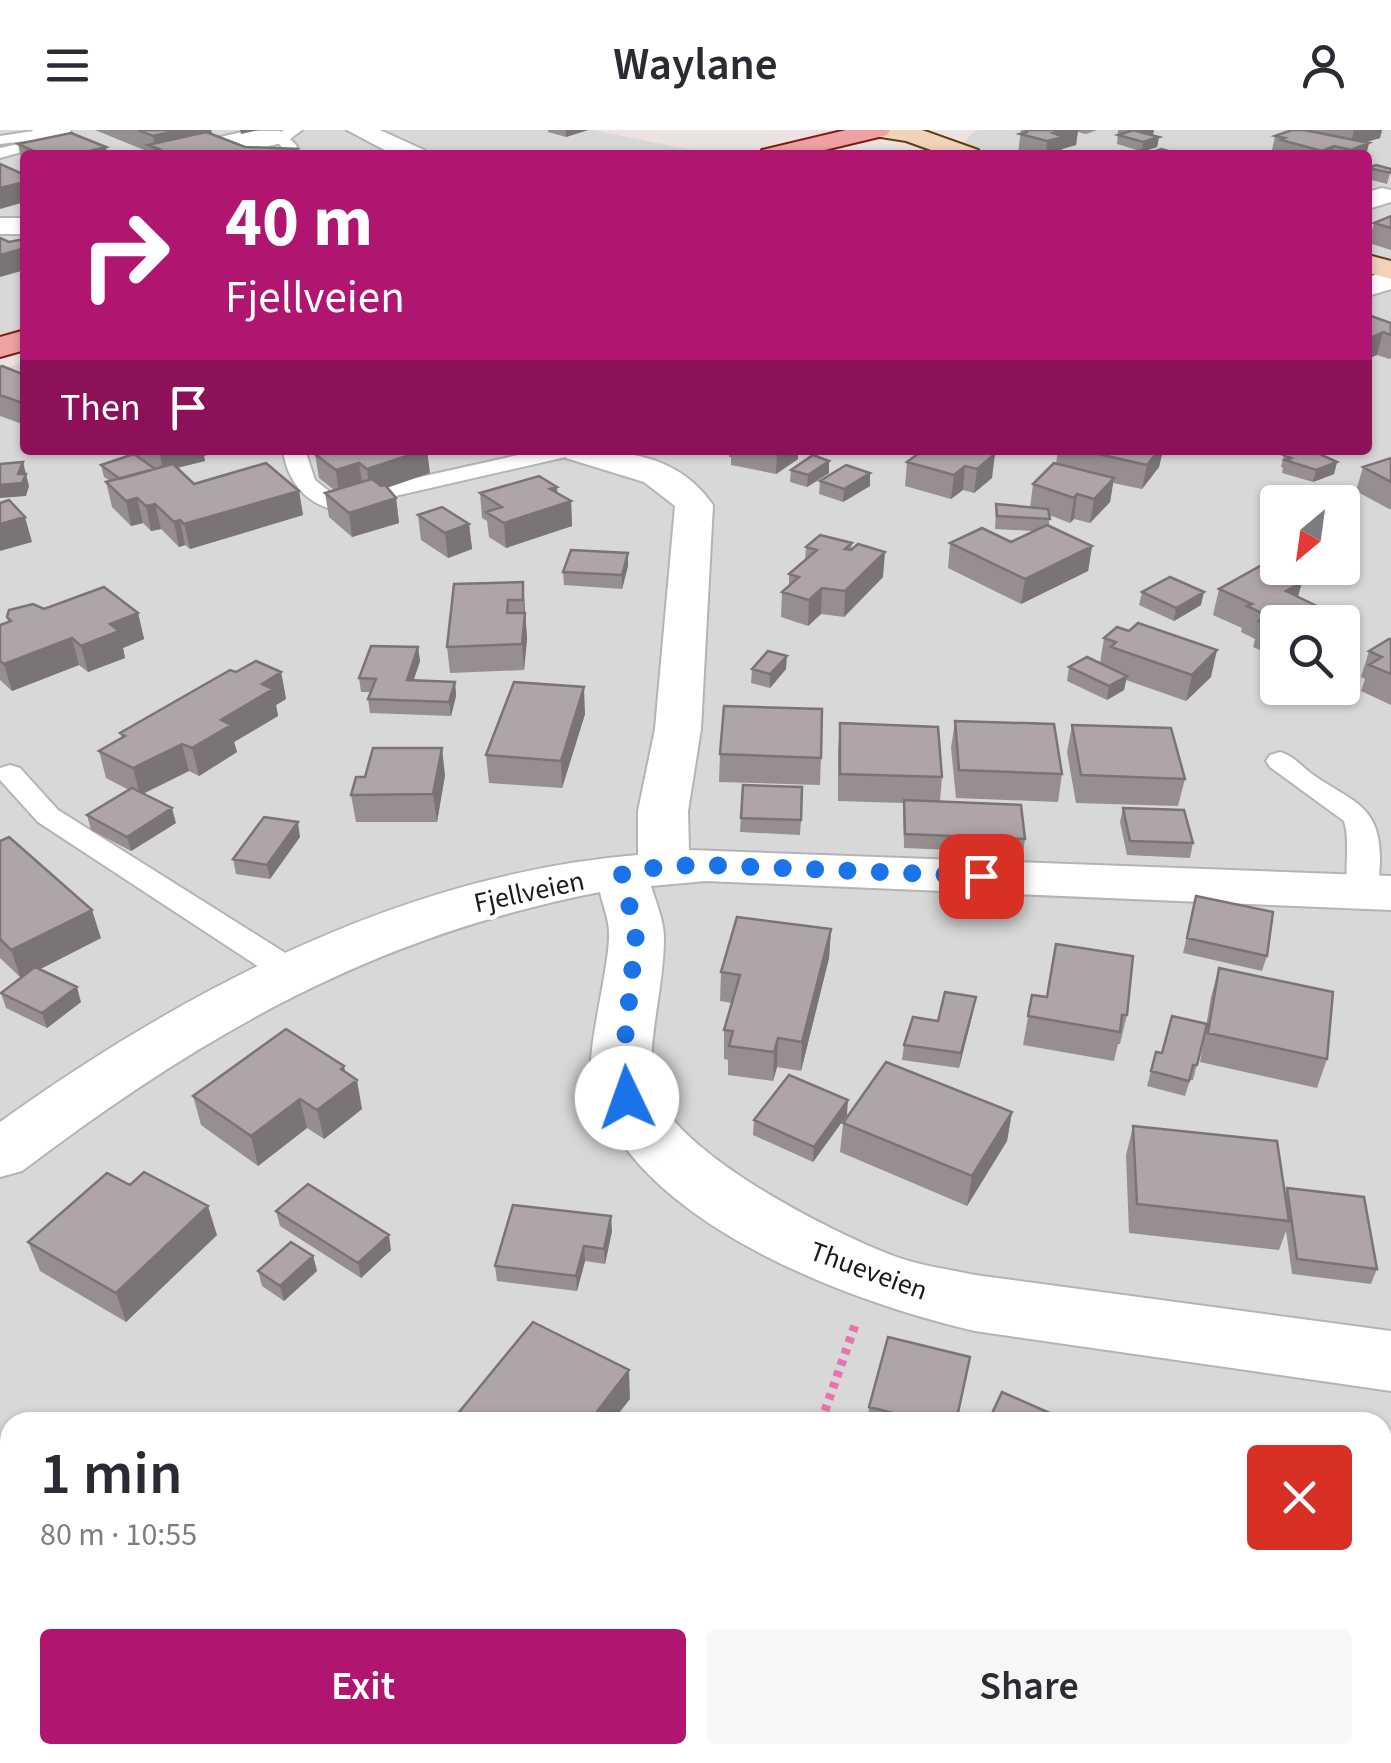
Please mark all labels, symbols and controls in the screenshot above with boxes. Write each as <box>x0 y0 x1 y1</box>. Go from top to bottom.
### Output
text: Waylane <box>613 33 778 97</box>
icon: menu <box>40 38 95 93</box>
icon: person <box>1296 38 1351 93</box>
text: 40 m <box>225 173 373 273</box>
icon: right <box>60 190 190 320</box>
text: Fjellveien <box>225 266 405 330</box>
icon: arrive <box>161 380 216 435</box>
text: Then <box>60 381 141 435</box>
north arrow <box>1260 485 1360 585</box>
map controls <box>1260 485 1360 705</box>
button: search <box>1260 605 1360 705</box>
pin <box>939 834 1024 919</box>
icon: arrive <box>954 849 1009 904</box>
street label: Fjellveien <box>470 861 588 923</box>
position arrow <box>575 1046 679 1150</box>
street label: Thueveien <box>804 1231 933 1311</box>
text: 1 min <box>40 1432 183 1517</box>
button: close <box>1247 1445 1352 1550</box>
text: 80 m · 10:55 <box>40 1512 197 1558</box>
button: Exit <box>40 1629 686 1744</box>
button: Share <box>706 1629 1352 1744</box>

